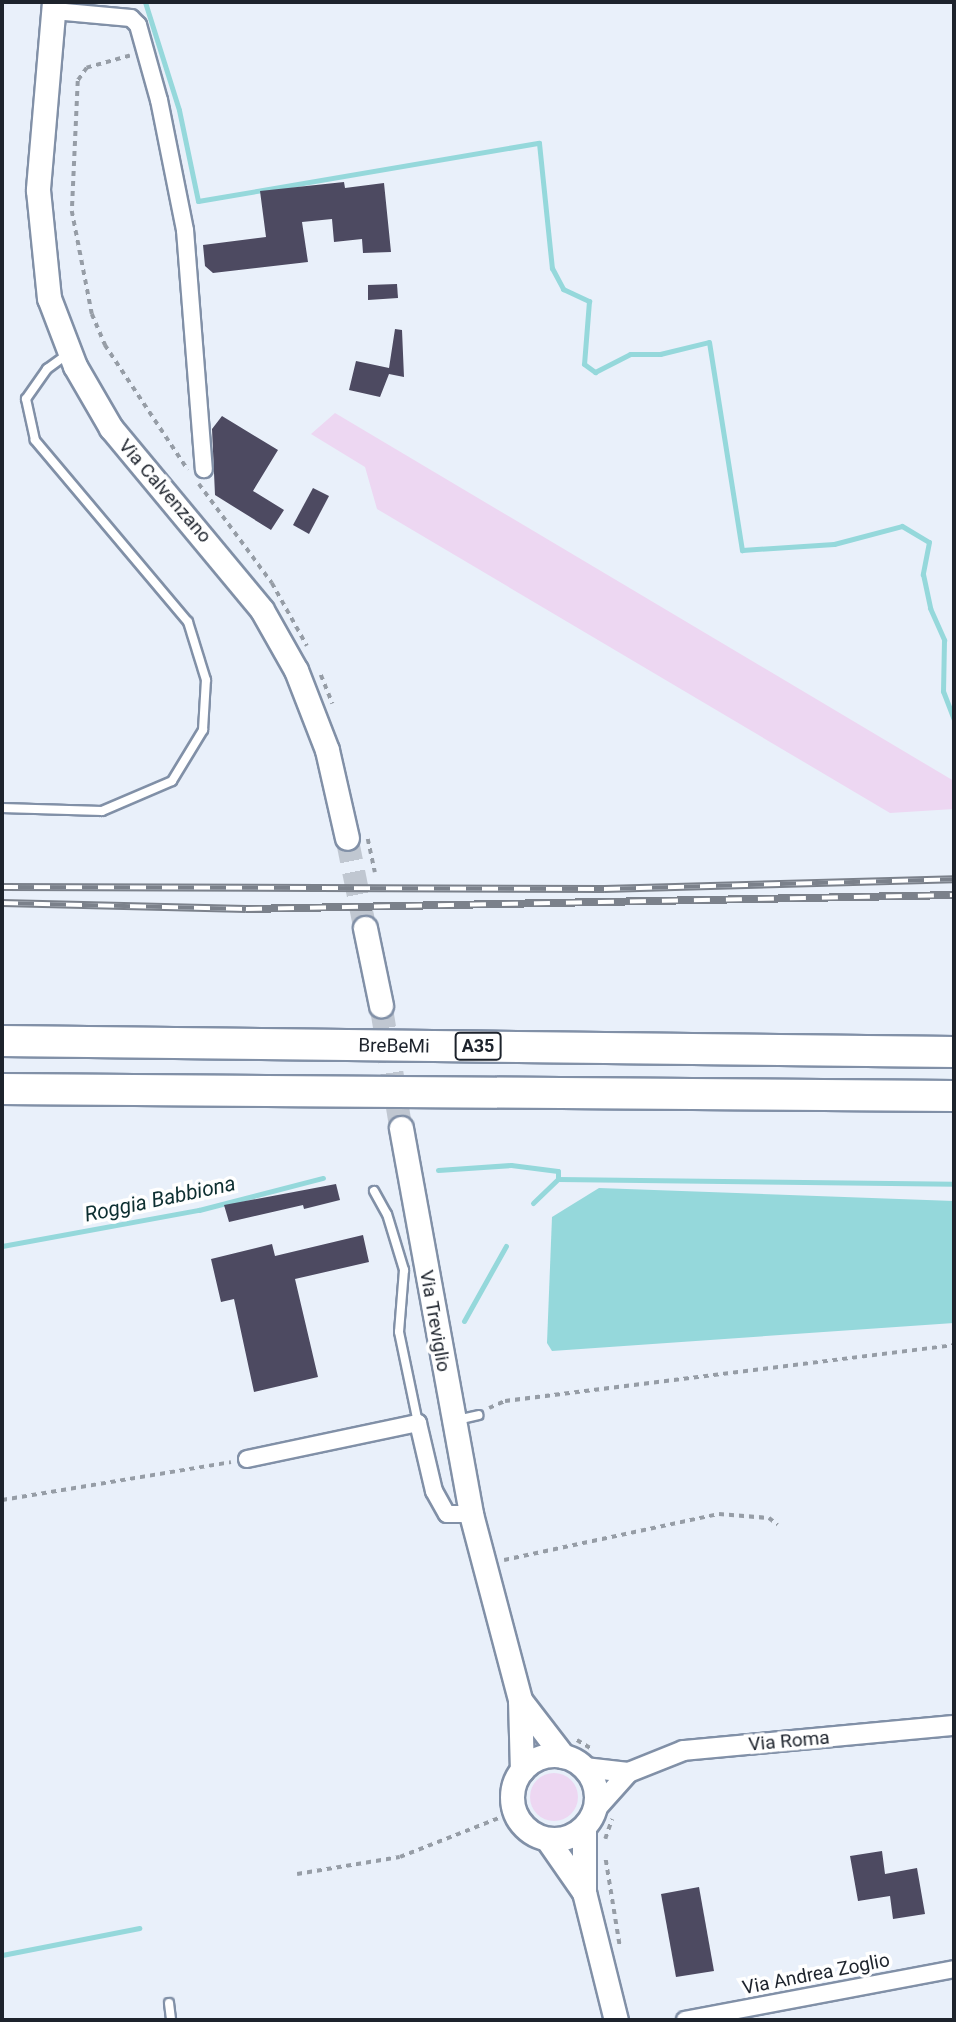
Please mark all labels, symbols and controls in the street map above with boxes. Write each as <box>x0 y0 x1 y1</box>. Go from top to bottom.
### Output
street label: Via Calvenzano <box>114 435 216 547</box>
road number: A35 <box>454 1031 503 1060</box>
street label: BreBeMi <box>358 1034 430 1058</box>
water label: Roggia Babbiona <box>82 1171 238 1227</box>
street label: Via Treviglio <box>415 1268 455 1374</box>
street label: Via Roma <box>748 1726 830 1756</box>
street label: Via Andrea Zoglio <box>740 1949 892 1999</box>

